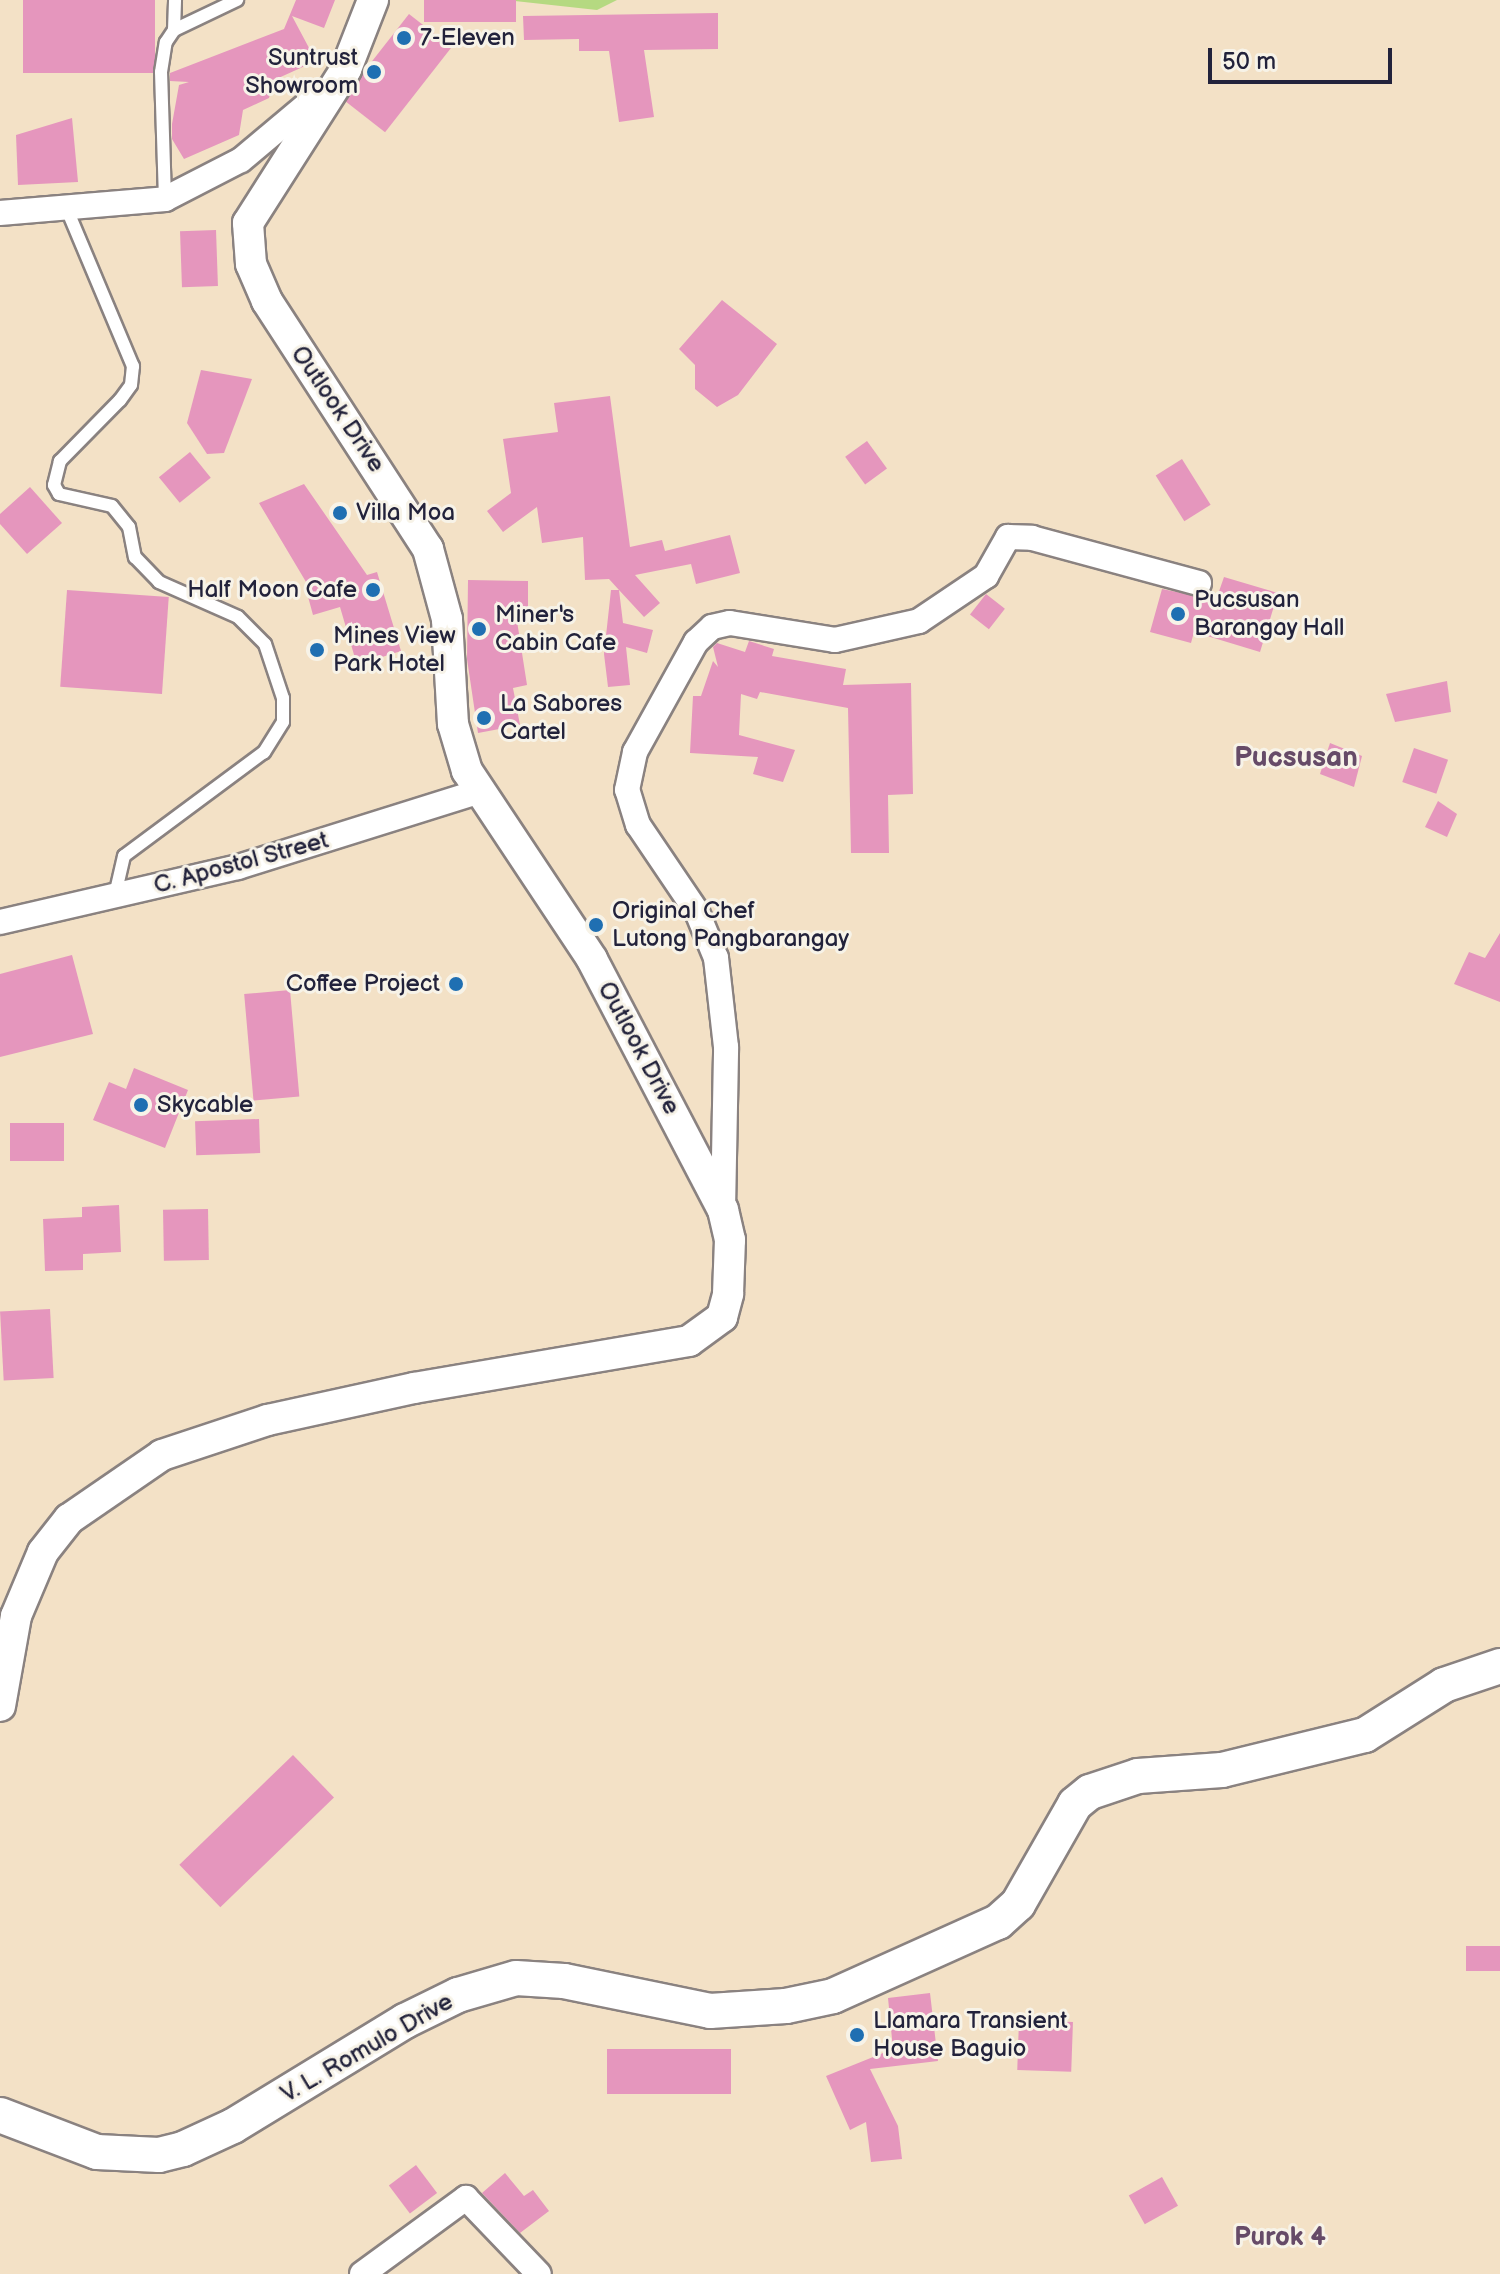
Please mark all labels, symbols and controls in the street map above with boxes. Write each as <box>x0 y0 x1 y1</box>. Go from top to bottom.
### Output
place label: 7-Eleven <box>420 24 515 52</box>
marker: 7-Eleven <box>395 29 413 47</box>
scale bar <box>1212 32 1396 82</box>
place label: Suntrust Showroom <box>245 44 358 100</box>
text: 50 m <box>1222 47 1276 76</box>
marker: Suntrust Showroom <box>365 63 383 81</box>
street label: Outlook Drive <box>285 340 391 478</box>
place label: Villa Moa <box>356 499 455 527</box>
marker: Villa Moa <box>331 504 349 522</box>
place label: Half Moon Cafe <box>187 576 357 604</box>
marker: Half Moon Cafe <box>364 581 382 599</box>
place label: Pucsusan Barangay Hall <box>1194 586 1346 642</box>
place label: Miner's Cabin Cafe <box>495 601 616 657</box>
marker: Pucsusan Barangay Hall <box>1169 605 1187 623</box>
marker: Miner's Cabin Cafe <box>470 620 488 638</box>
place label: Mines View Park Hotel <box>333 622 456 678</box>
marker: Mines View Park Hotel <box>308 641 326 659</box>
place label: La Sabores Cartel <box>500 690 623 746</box>
marker: La Sabores Cartel <box>475 709 493 727</box>
district label: Pucsusan <box>1234 741 1358 775</box>
street label: C. Apostol Street <box>150 826 332 900</box>
place label: Original Chef Lutong Pangbarangay <box>612 897 849 953</box>
marker: Original Chef Lutong Pangbarangay <box>587 916 605 934</box>
place label: Coffee Project <box>286 970 440 998</box>
marker: Coffee Project <box>447 975 465 993</box>
street label: Outlook Drive <box>592 977 686 1119</box>
place label: Skycable <box>157 1091 253 1119</box>
marker: Skycable <box>132 1096 150 1114</box>
street label: V. L. Romulo Drive <box>276 1987 458 2109</box>
place label: Llamara Transient House Baguio <box>873 2007 1068 2063</box>
marker: Llamara Transient House Baguio <box>848 2026 866 2044</box>
district label: Purok 4 <box>1234 2222 1326 2254</box>

